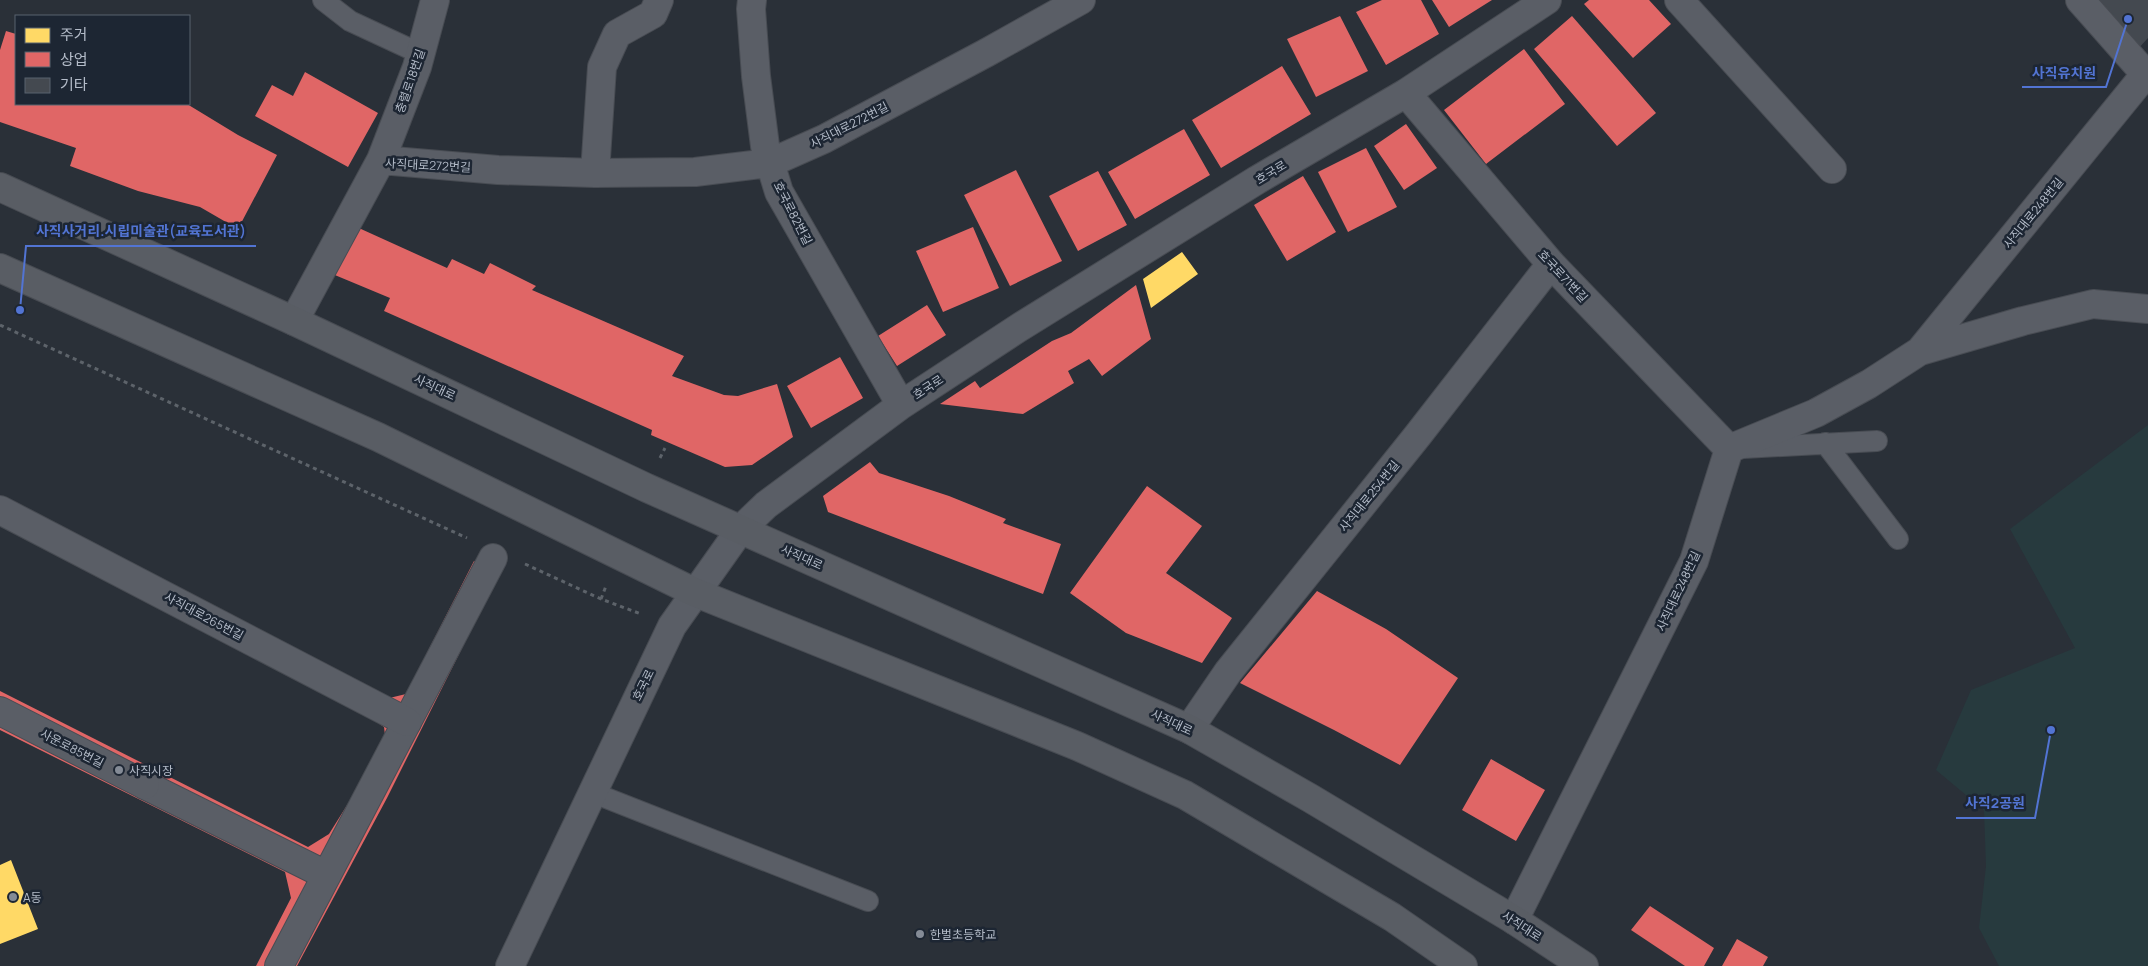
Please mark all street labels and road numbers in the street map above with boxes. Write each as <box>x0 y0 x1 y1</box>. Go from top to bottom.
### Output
street label: 충렬로18번길 <box>391 47 429 115</box>
street label: 사직대로272번길 <box>807 98 891 152</box>
street label: 사직대로272번길 <box>385 154 471 176</box>
street label: 호국로 <box>1252 156 1290 188</box>
street label: 사직대로248번길 <box>1999 174 2067 252</box>
street label: 호국로82번길 <box>770 178 816 248</box>
street label: 호국로71번길 <box>1534 246 1592 306</box>
street label: 사직대로 <box>411 370 459 404</box>
street label: 호국로 <box>909 371 947 403</box>
street label: 사직대로254번길 <box>1335 457 1403 535</box>
street label: 사직대로 <box>778 540 826 574</box>
street label: 사직대로248번길 <box>1652 548 1704 634</box>
street label: 사직대로265번길 <box>161 588 247 644</box>
street label: 호국로 <box>628 666 658 704</box>
street label: 사직대로 <box>1148 705 1196 739</box>
street label: 사운로85번길 <box>37 725 107 771</box>
street label: 사직대로 <box>1499 907 1545 945</box>

